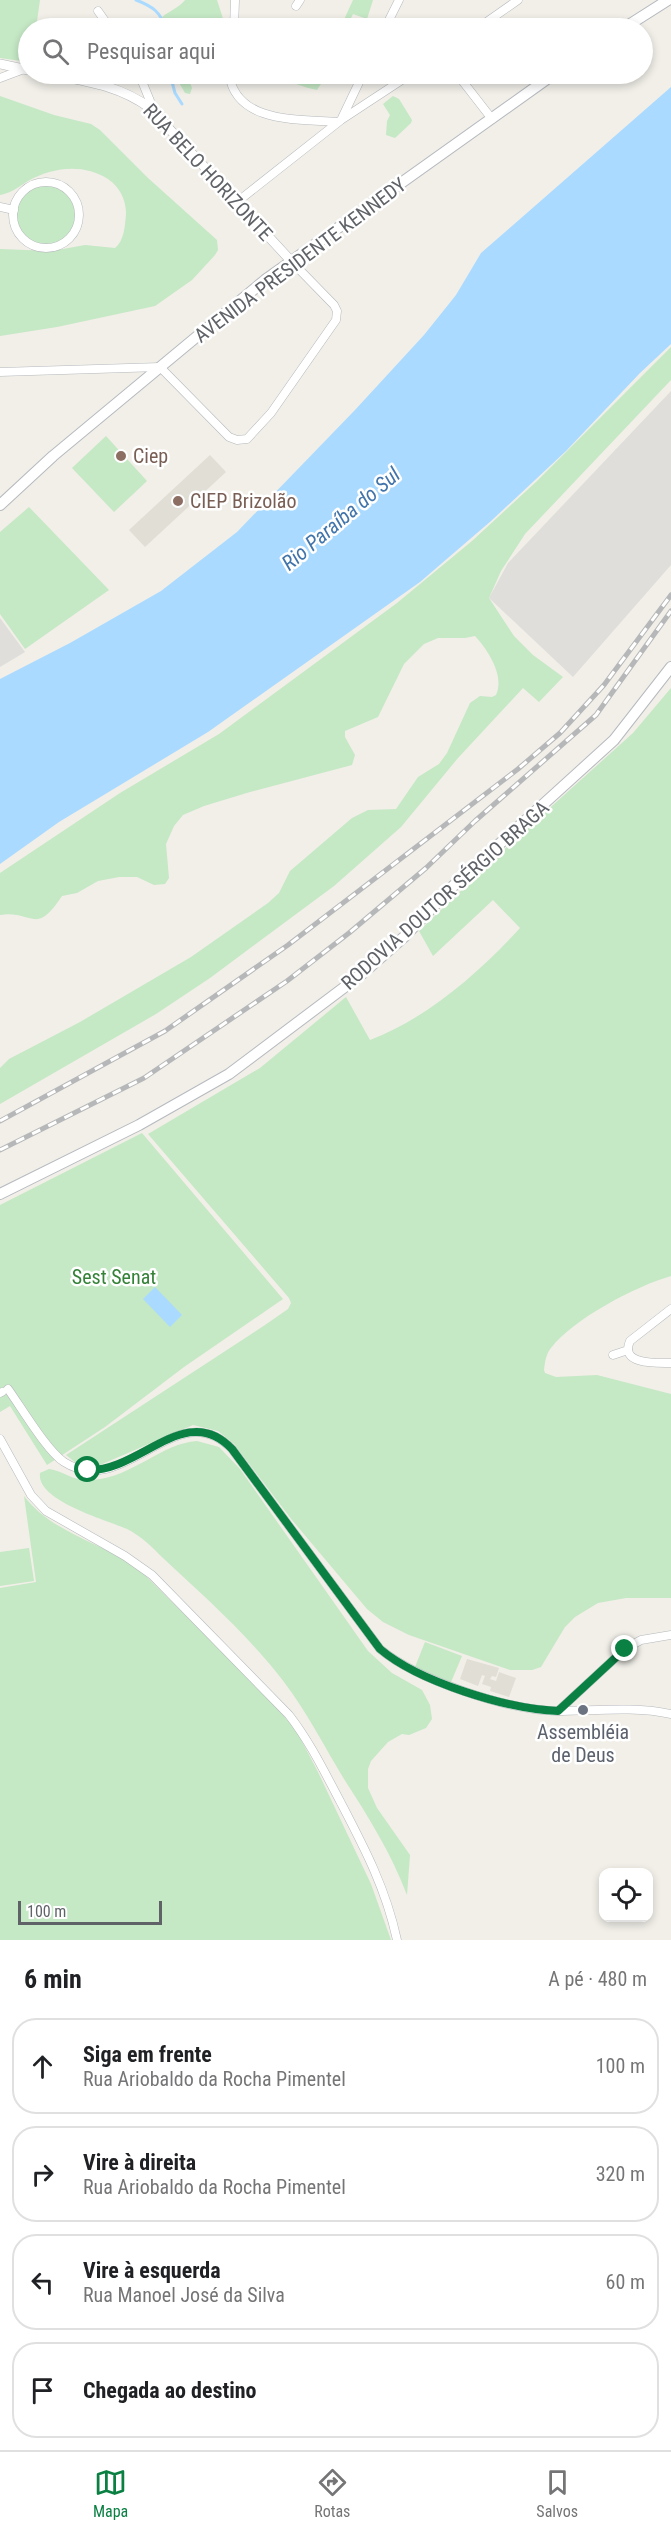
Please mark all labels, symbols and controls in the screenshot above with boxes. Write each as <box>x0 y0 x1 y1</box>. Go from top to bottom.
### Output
search box <box>18 18 653 84</box>
icon: search <box>39 35 72 68</box>
text: Pesquisar aqui <box>87 39 216 64</box>
street label: RUA BELO HORIZONTE <box>138 98 278 246</box>
street label: AVENIDA PRESIDENTE KENNEDY <box>189 172 411 348</box>
place label: Ciep <box>133 444 168 468</box>
marker: Ciep <box>114 449 128 463</box>
water label: Rio Paraíba do Sul <box>277 462 405 575</box>
place label: CIEP Brizolão <box>190 489 296 513</box>
marker: CIEP Brizolão <box>171 494 185 508</box>
street label: RODOVIA DOUTOR SÉRGIO BRAGA <box>336 795 554 995</box>
park label: Sest Senat <box>72 1265 156 1289</box>
route start <box>74 1456 100 1482</box>
route end <box>611 1635 637 1661</box>
marker: Assembléia de Deus <box>576 1703 590 1717</box>
place label: Assembléia de Deus <box>537 1720 629 1767</box>
map controls <box>599 1868 653 1922</box>
button: locate <box>599 1868 653 1922</box>
scale bar <box>18 1898 162 1926</box>
text: 100 m <box>27 1902 66 1921</box>
text: 6 min <box>24 1964 82 1994</box>
text: A pé · 480 m <box>548 1967 647 1991</box>
text: Siga em frente <box>83 2042 212 2067</box>
icon: ahead <box>26 2050 59 2083</box>
text: 100 m <box>596 2054 645 2078</box>
text: Rua Ariobaldo da Rocha Pimentel <box>83 2067 346 2091</box>
text: Vire à direita <box>83 2150 196 2175</box>
icon: right <box>26 2158 59 2191</box>
text: 320 m <box>596 2162 645 2186</box>
text: Rua Ariobaldo da Rocha Pimentel <box>83 2175 346 2199</box>
text: Vire à esquerda <box>83 2258 221 2283</box>
icon: left <box>26 2266 59 2299</box>
text: 60 m <box>606 2270 645 2294</box>
text: Rua Manoel José da Silva <box>83 2283 285 2307</box>
icon: arrive <box>26 2374 59 2407</box>
text: Chegada ao destino <box>83 2378 257 2403</box>
tab: Mapa <box>93 2466 128 2521</box>
tab: Rotas <box>314 2466 350 2521</box>
tab: Salvos <box>536 2466 578 2521</box>

